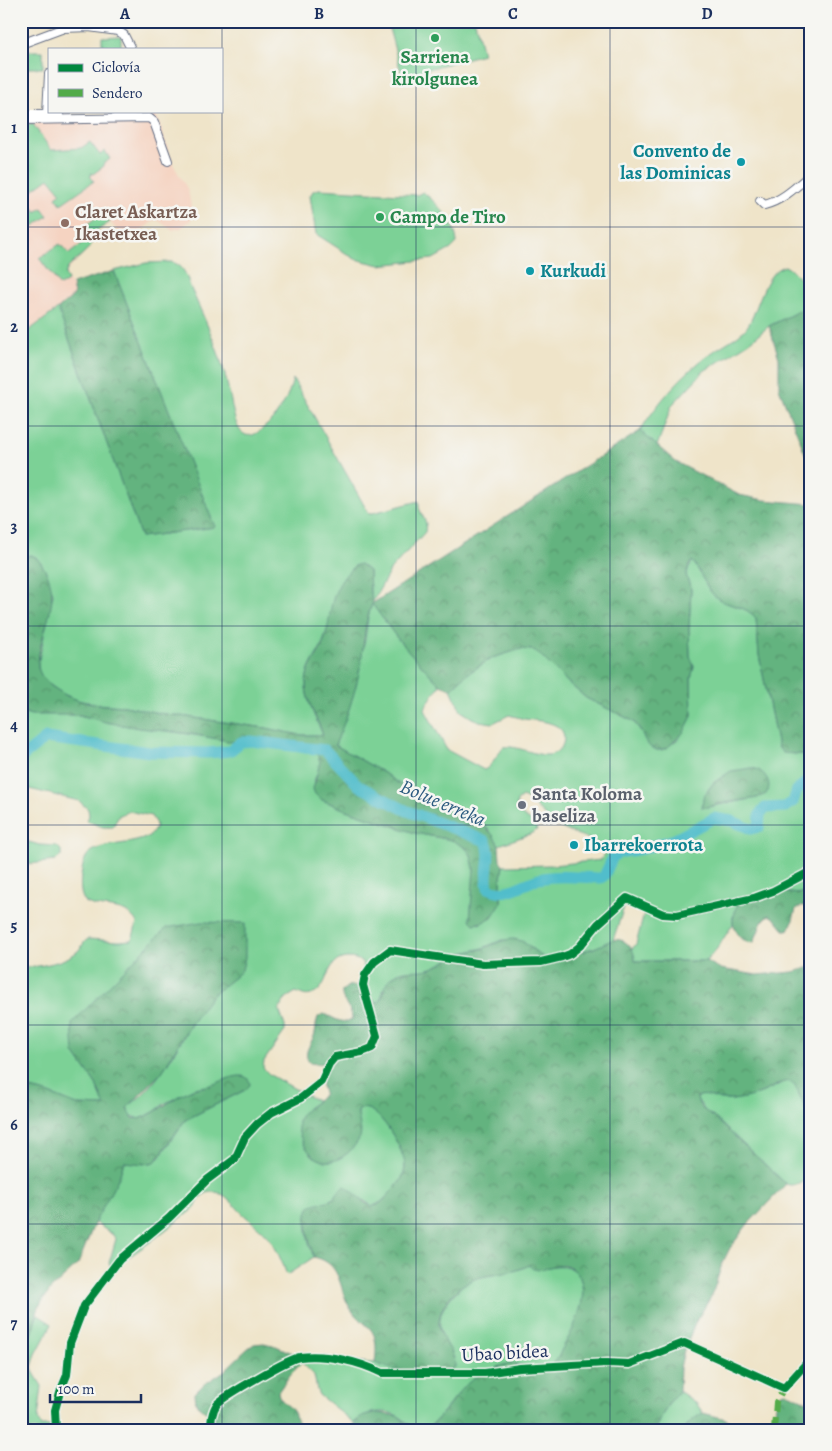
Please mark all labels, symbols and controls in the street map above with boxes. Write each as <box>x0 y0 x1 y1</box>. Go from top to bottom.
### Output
text: A <box>119 3 131 25</box>
text: B <box>314 3 324 25</box>
text: C <box>508 3 518 25</box>
text: D <box>701 3 713 25</box>
marker: Sarriena kirolgunea <box>429 32 441 44</box>
place label: Sarriena kirolgunea <box>392 44 479 92</box>
legend <box>48 48 222 112</box>
text: Ciclovía <box>92 57 140 77</box>
text: Sendero <box>92 83 142 103</box>
text: 1 <box>11 117 17 139</box>
place label: Convento de las Dominicas <box>620 138 731 186</box>
marker: Convento de las Dominicas <box>735 156 747 168</box>
place label: Claret Askartza Ikastetxea <box>75 199 198 247</box>
place label: Campo de Tiro <box>390 204 506 230</box>
marker: Campo de Tiro <box>374 211 386 223</box>
marker: Claret Askartza Ikastetxea <box>59 217 71 229</box>
place label: Kurkudi <box>540 258 606 284</box>
marker: Kurkudi <box>524 265 536 277</box>
text: 2 <box>10 316 18 338</box>
text: 3 <box>11 516 18 538</box>
text: 4 <box>10 715 18 737</box>
water label: Bolue erreka <box>396 773 490 833</box>
place label: Santa Koloma baseliza <box>531 781 643 829</box>
marker: Santa Koloma baseliza <box>516 799 528 811</box>
place label: Ibarrekoerrota <box>584 832 704 858</box>
marker: Ibarrekoerrota <box>568 839 580 851</box>
text: 5 <box>11 915 18 937</box>
text: 6 <box>10 1114 18 1136</box>
text: 7 <box>11 1313 18 1335</box>
street label: Ubao bidea <box>461 1338 549 1368</box>
scale bar <box>50 1371 141 1403</box>
text: 100 m <box>58 1379 95 1399</box>

